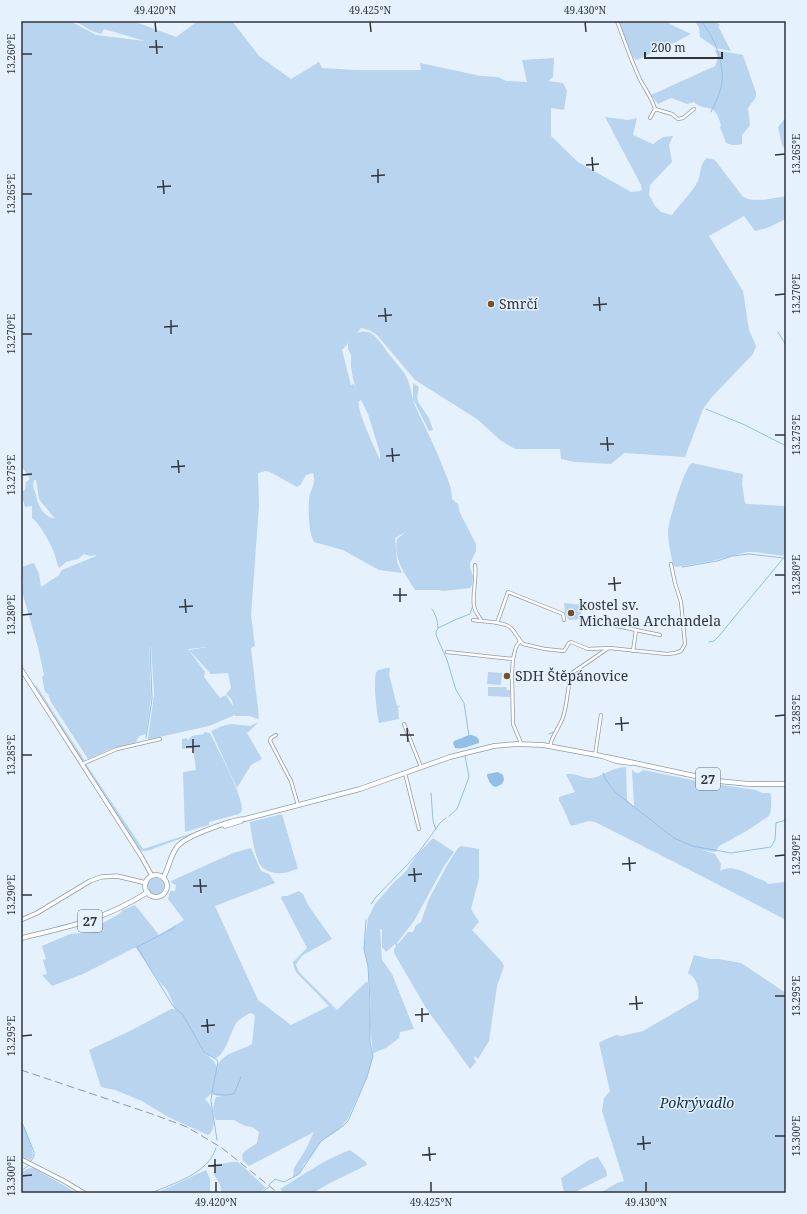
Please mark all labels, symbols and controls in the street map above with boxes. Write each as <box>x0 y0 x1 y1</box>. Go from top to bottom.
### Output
text: 49.420°N <box>134 3 176 17</box>
text: 49.425°N <box>349 3 391 17</box>
text: 49.430°N <box>564 3 606 17</box>
text: 13.260°E <box>4 34 18 74</box>
scale bar <box>645 34 722 60</box>
text: 200 m <box>651 39 686 56</box>
text: 13.265°E <box>789 134 803 174</box>
text: 13.265°E <box>4 174 18 214</box>
text: 13.270°E <box>789 274 803 314</box>
place label: Smrčí <box>499 294 538 313</box>
marker: Smrčí <box>486 299 496 309</box>
text: 13.270°E <box>4 314 18 354</box>
text: 13.275°E <box>789 415 803 455</box>
text: 13.275°E <box>4 455 18 495</box>
text: 13.280°E <box>789 555 803 595</box>
text: 13.280°E <box>4 595 18 635</box>
place label: kostel sv. Michaela Archandela <box>579 595 721 630</box>
marker: kostel sv. Michaela Archandela <box>566 608 576 618</box>
place label: SDH Štěpánovice <box>515 666 628 685</box>
marker: SDH Štěpánovice <box>502 671 512 681</box>
text: 13.285°E <box>789 695 803 735</box>
text: 13.285°E <box>4 735 18 775</box>
road number: 27 <box>696 768 720 790</box>
text: 13.290°E <box>789 835 803 875</box>
text: 13.290°E <box>4 875 18 915</box>
road number: 27 <box>78 910 102 932</box>
text: 13.295°E <box>789 976 803 1016</box>
text: 13.295°E <box>4 1016 18 1056</box>
park label: Pokrývadlo <box>659 1093 734 1112</box>
text: 13.300°E <box>789 1116 803 1156</box>
text: 13.300°E <box>4 1156 18 1196</box>
text: 49.420°N <box>195 1195 237 1209</box>
text: 49.425°N <box>410 1195 452 1209</box>
text: 49.430°N <box>625 1195 667 1209</box>

